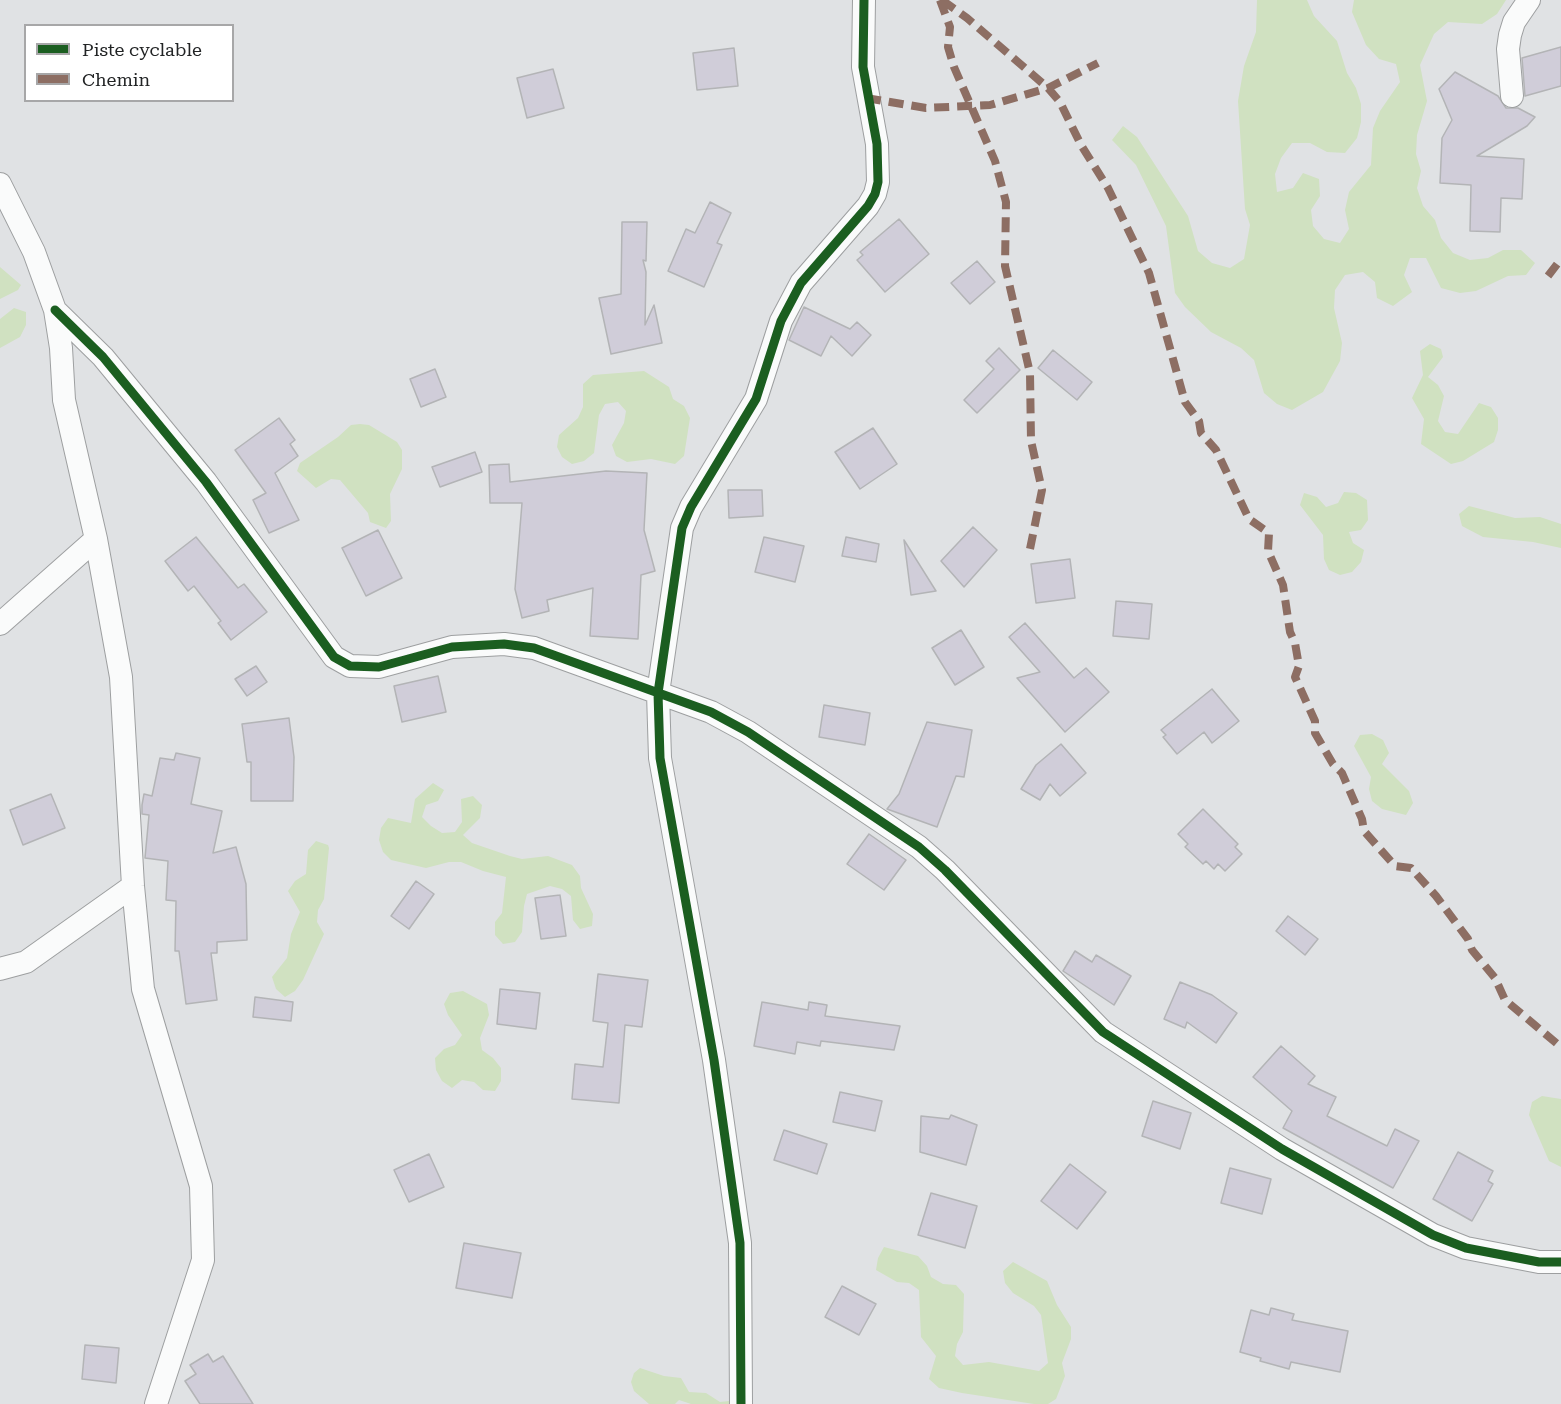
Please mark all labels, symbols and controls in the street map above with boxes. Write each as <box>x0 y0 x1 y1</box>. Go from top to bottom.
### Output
legend <box>24 24 234 102</box>
text: Piste cyclable <box>82 39 202 60</box>
text: Chemin <box>82 69 150 90</box>

